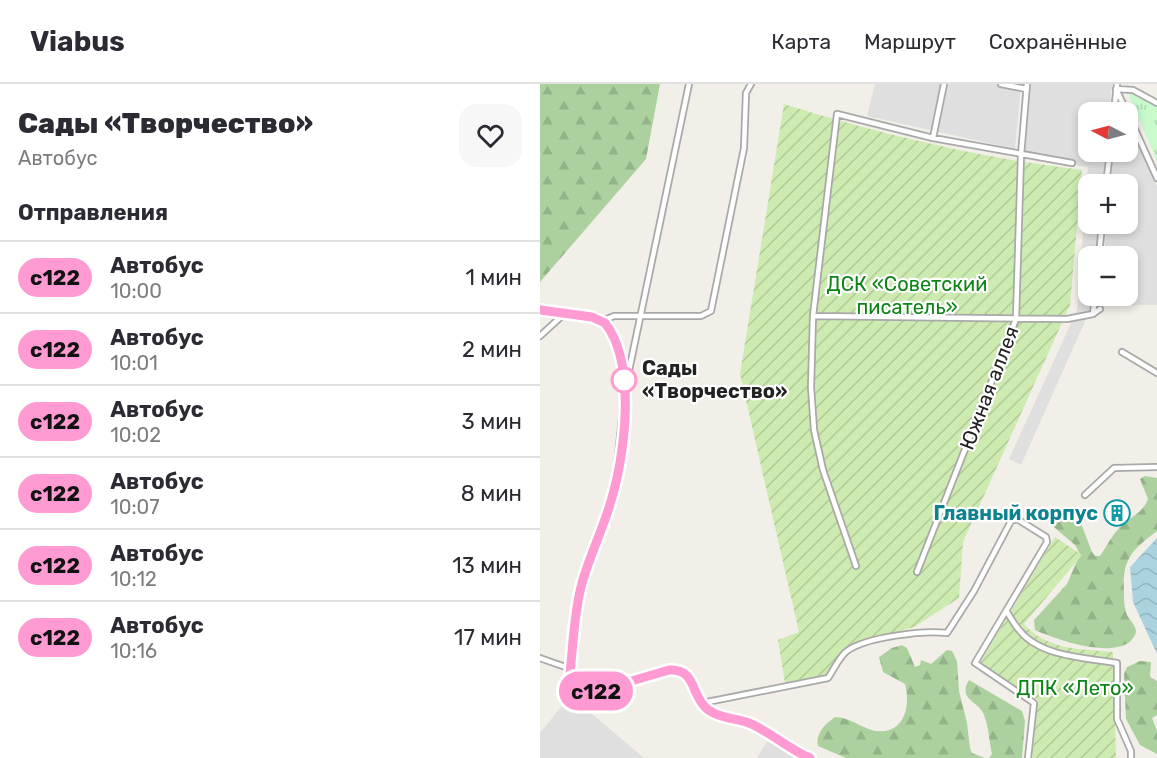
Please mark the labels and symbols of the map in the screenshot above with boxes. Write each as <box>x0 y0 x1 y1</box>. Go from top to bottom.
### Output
north arrow <box>1078 102 1138 162</box>
park label: ДСК «Советский писатель» <box>827 272 987 319</box>
street label: Южная аллея <box>954 323 1024 453</box>
place label: Сады «Творчество» <box>642 356 787 403</box>
marker: Сады «Творчество» <box>611 367 637 393</box>
building icon: Главный корпус <box>1102 498 1132 528</box>
place label: Главный корпус <box>934 501 1098 525</box>
line badge: с122 <box>554 672 638 710</box>
park label: ДПК «Лето» <box>1016 676 1134 700</box>

